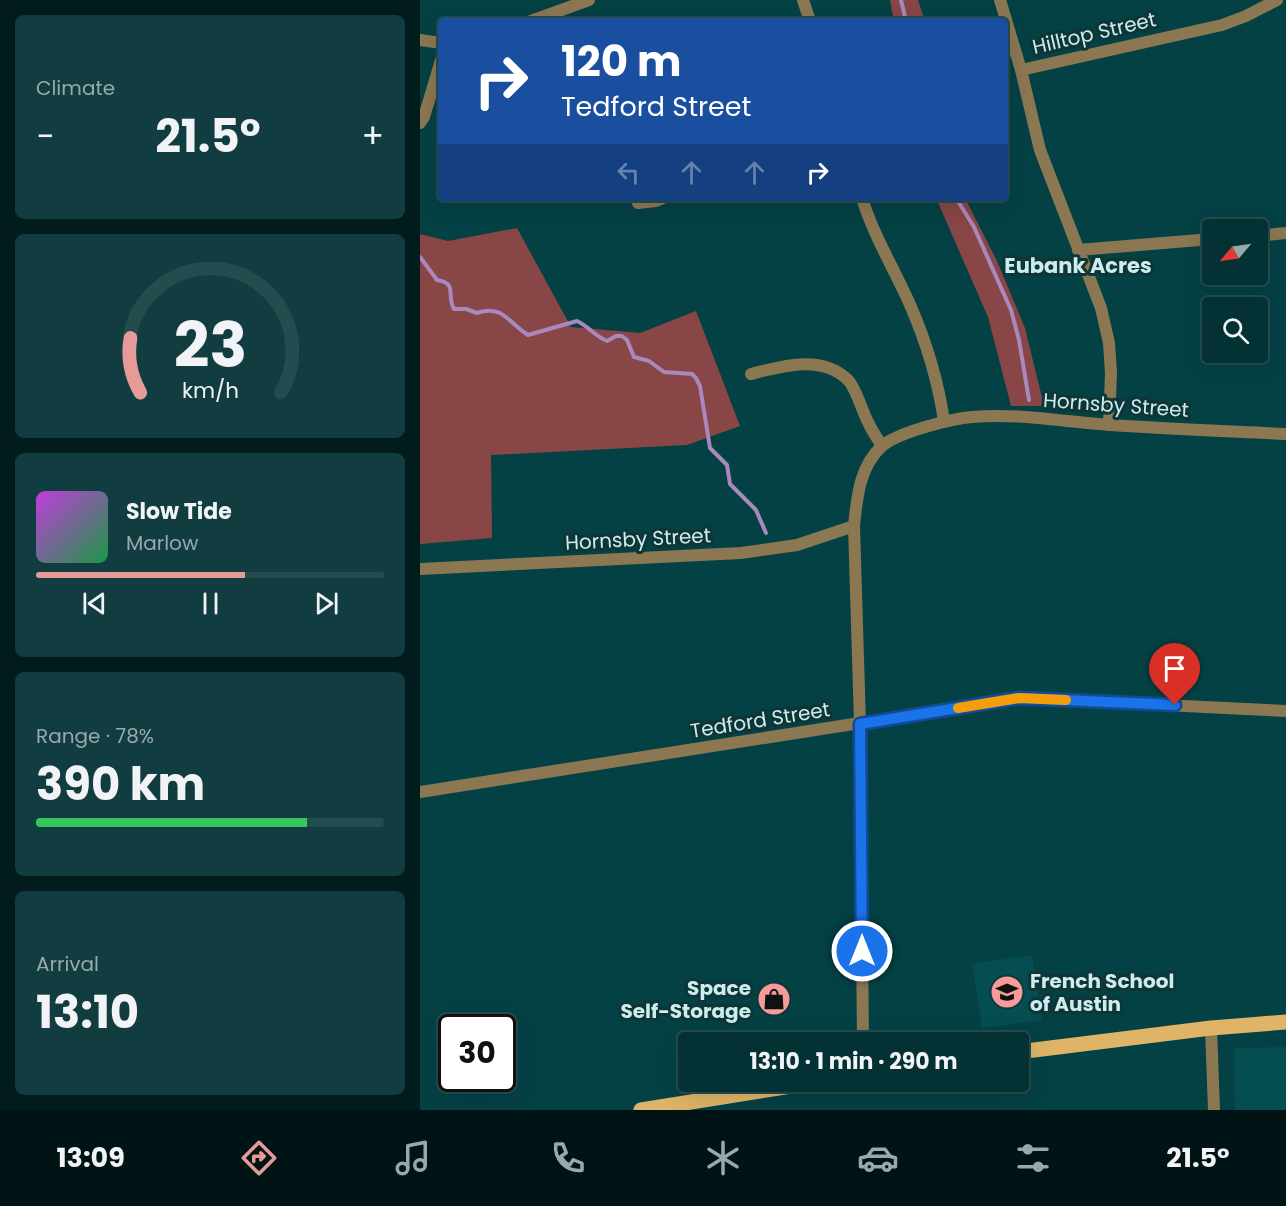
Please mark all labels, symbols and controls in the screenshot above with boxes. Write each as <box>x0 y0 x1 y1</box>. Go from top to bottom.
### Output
street label: Hilltop Street <box>1029 5 1159 61</box>
text: 120 m <box>561 32 682 91</box>
icon: right <box>462 42 540 120</box>
text: Climate <box>36 74 115 102</box>
text: Tedford Street <box>561 88 751 125</box>
text: 21.5° <box>155 105 261 168</box>
text: − <box>36 113 54 160</box>
text: + <box>361 113 384 160</box>
icon: left <box>612 156 645 189</box>
icon: ahead <box>675 156 708 189</box>
icon: ahead <box>738 156 771 189</box>
icon: right <box>801 156 834 189</box>
north arrow <box>1202 219 1268 285</box>
map controls <box>1202 219 1268 363</box>
district label: Eubank Acres <box>1004 251 1152 280</box>
button: search <box>1202 297 1268 363</box>
text: 23 <box>173 301 247 389</box>
text: km/h <box>181 375 239 406</box>
street label: Hornsby Street <box>1042 386 1190 424</box>
text: Slow Tide <box>126 496 232 527</box>
street label: Hornsby Street <box>564 521 712 557</box>
text: Marlow <box>126 529 198 557</box>
icon: previous <box>78 587 111 620</box>
icon: pause <box>194 587 227 620</box>
icon: next <box>310 587 343 620</box>
pin <box>1149 643 1200 705</box>
icon: arrive <box>1158 652 1191 685</box>
street label: Tedford Street <box>688 695 832 745</box>
text: Range · 78% <box>36 722 154 750</box>
text: 390 km <box>36 753 205 816</box>
position arrow <box>830 919 894 983</box>
text: Arrival <box>36 950 99 978</box>
place label: French School of Austin <box>1030 967 1174 1018</box>
place label: Space Self-Storage <box>620 974 751 1025</box>
school or university icon: French School of Austin <box>989 974 1025 1010</box>
text: 13:10 <box>36 981 139 1044</box>
shop icon: Space Self-Storage <box>756 981 792 1017</box>
speed limit sign: 30 <box>438 1014 516 1092</box>
text: 13:10 · 1 min · 290 m <box>749 1046 958 1077</box>
icon: directions <box>238 1137 280 1179</box>
icon: music <box>392 1137 434 1179</box>
icon: phone <box>547 1137 589 1179</box>
icon: climate <box>702 1137 744 1179</box>
icon: car <box>857 1137 899 1179</box>
icon: filters <box>1012 1137 1054 1179</box>
text: 13:09 <box>56 1139 125 1176</box>
text: 21.5° <box>1166 1139 1230 1176</box>

